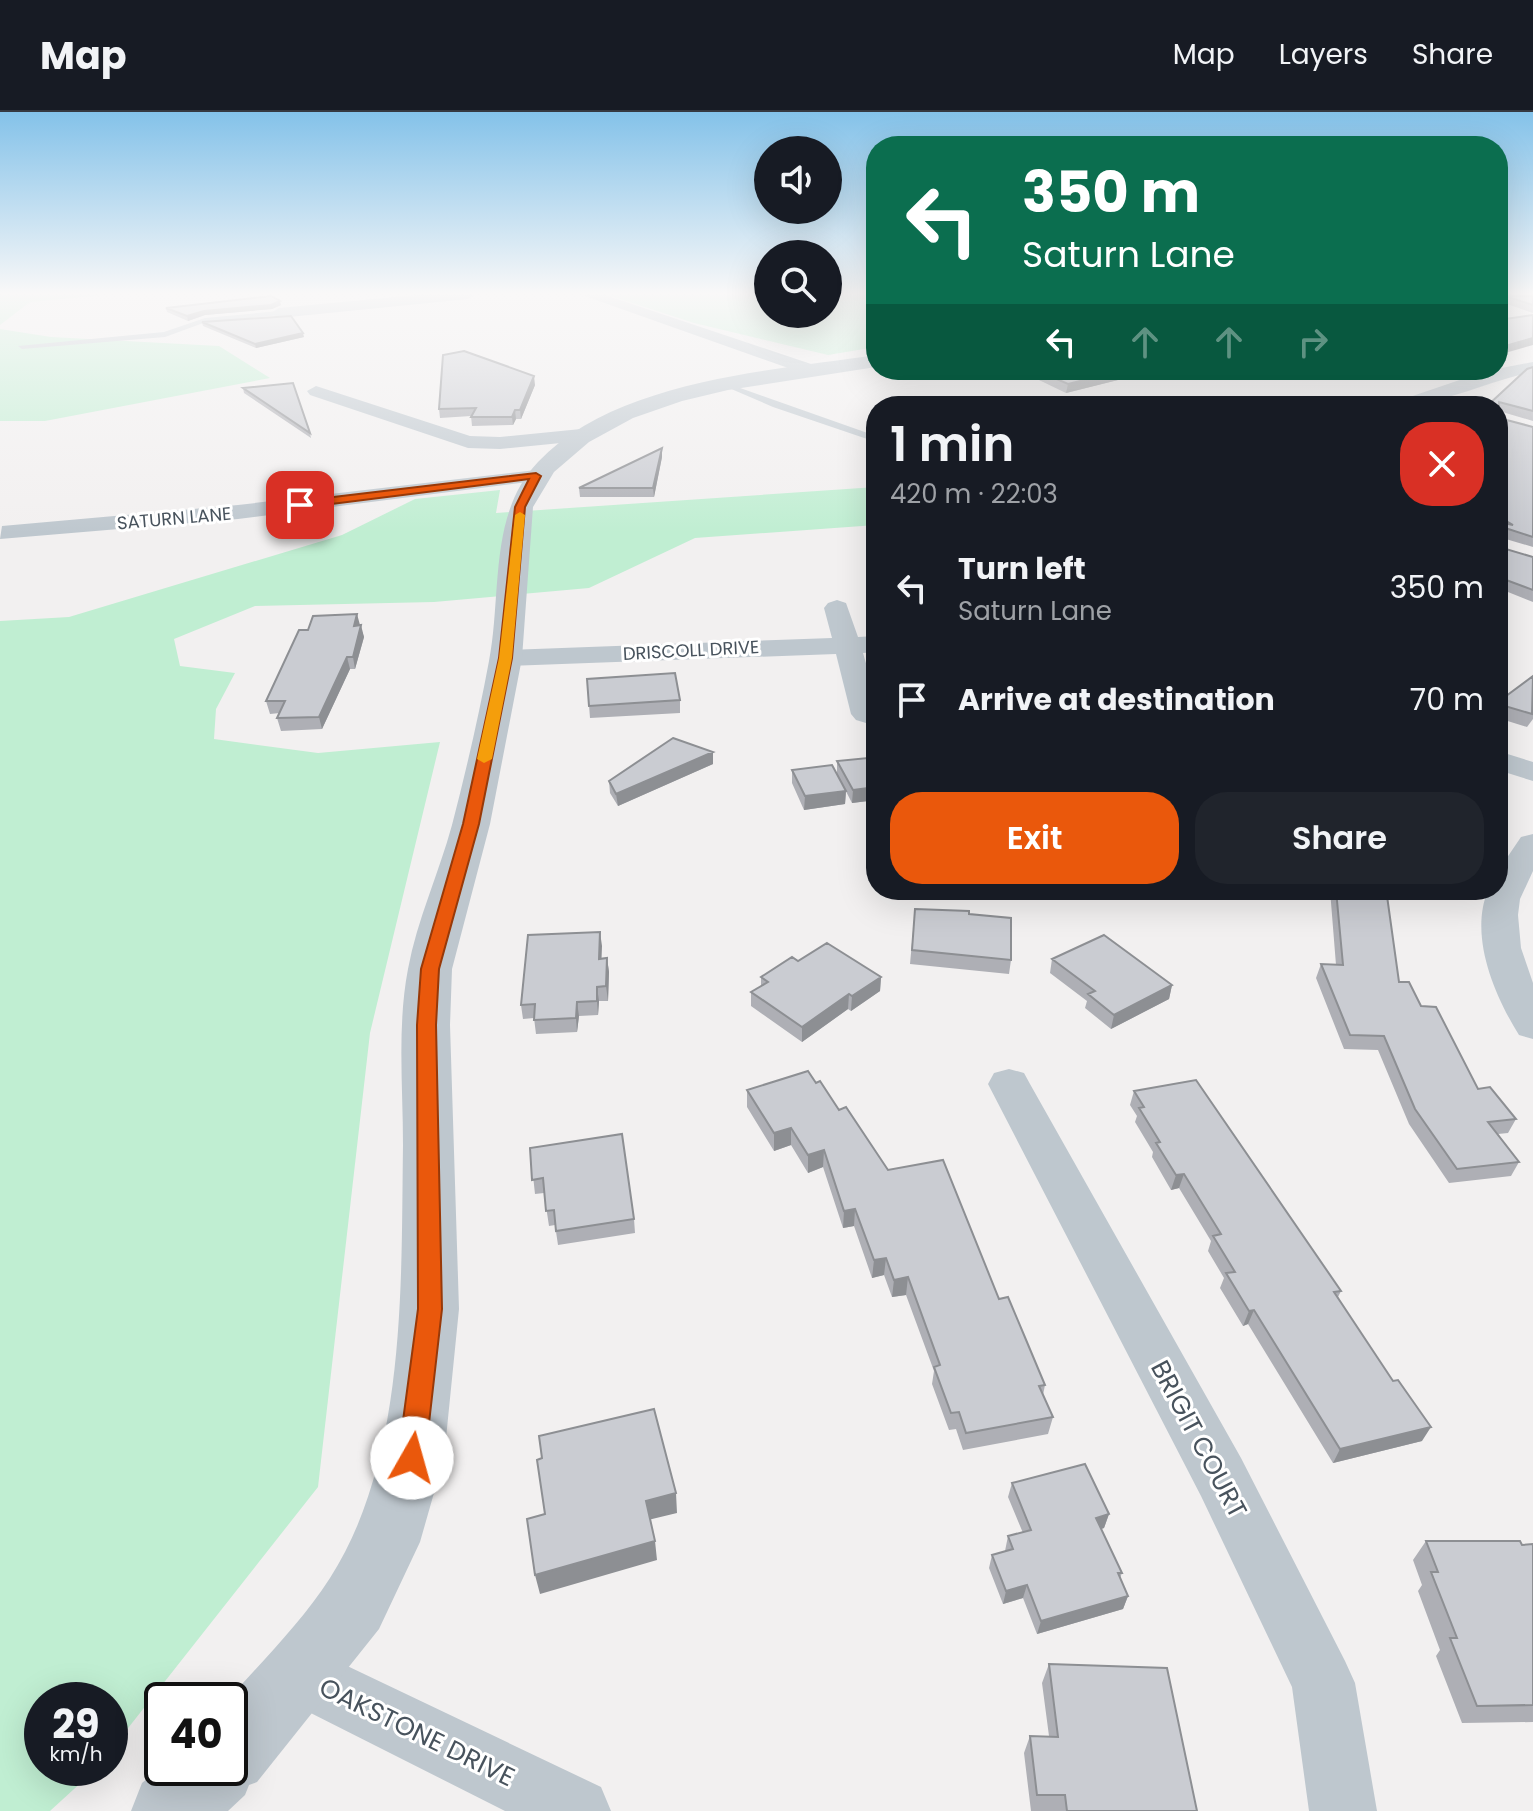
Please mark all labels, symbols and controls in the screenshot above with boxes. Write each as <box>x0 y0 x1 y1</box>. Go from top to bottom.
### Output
text: Map <box>40 29 127 82</box>
text: Map <box>1173 35 1235 74</box>
text: Layers <box>1279 35 1368 74</box>
text: Share <box>1412 35 1493 74</box>
map controls <box>754 136 842 328</box>
button: sound <box>754 136 842 224</box>
text: 350 m <box>1022 153 1200 232</box>
icon: left <box>890 168 994 272</box>
text: Saturn Lane <box>1022 229 1235 280</box>
button: search <box>754 240 842 328</box>
icon: left <box>1039 320 1083 364</box>
icon: ahead <box>1123 320 1167 364</box>
icon: ahead <box>1207 320 1251 364</box>
icon: right <box>1291 320 1335 364</box>
text: 1 min <box>890 411 1014 478</box>
button: close <box>1400 422 1484 506</box>
pin <box>266 471 334 539</box>
text: 420 m · 22:03 <box>890 476 1058 512</box>
icon: arrive <box>278 483 322 527</box>
street label: SATURN LANE <box>116 501 232 535</box>
text: Turn left <box>958 547 1086 590</box>
icon: left <box>890 566 934 610</box>
text: 350 m <box>1390 566 1484 609</box>
text: Saturn Lane <box>958 593 1112 629</box>
street label: DRISCOLL DRIVE <box>622 634 760 666</box>
icon: arrive <box>890 678 934 722</box>
text: Arrive at destination <box>958 678 1275 721</box>
text: 70 m <box>1410 678 1484 721</box>
button: Exit <box>890 792 1179 884</box>
button: Share <box>1195 792 1484 884</box>
street label: BRIGIT COURT <box>1142 1354 1256 1524</box>
position arrow <box>370 1416 454 1500</box>
street label: OAKSTONE DRIVE <box>313 1669 521 1795</box>
speed limit sign: 40 <box>144 1682 248 1786</box>
text: 29 <box>52 1696 100 1752</box>
text: km/h <box>49 1740 103 1768</box>

